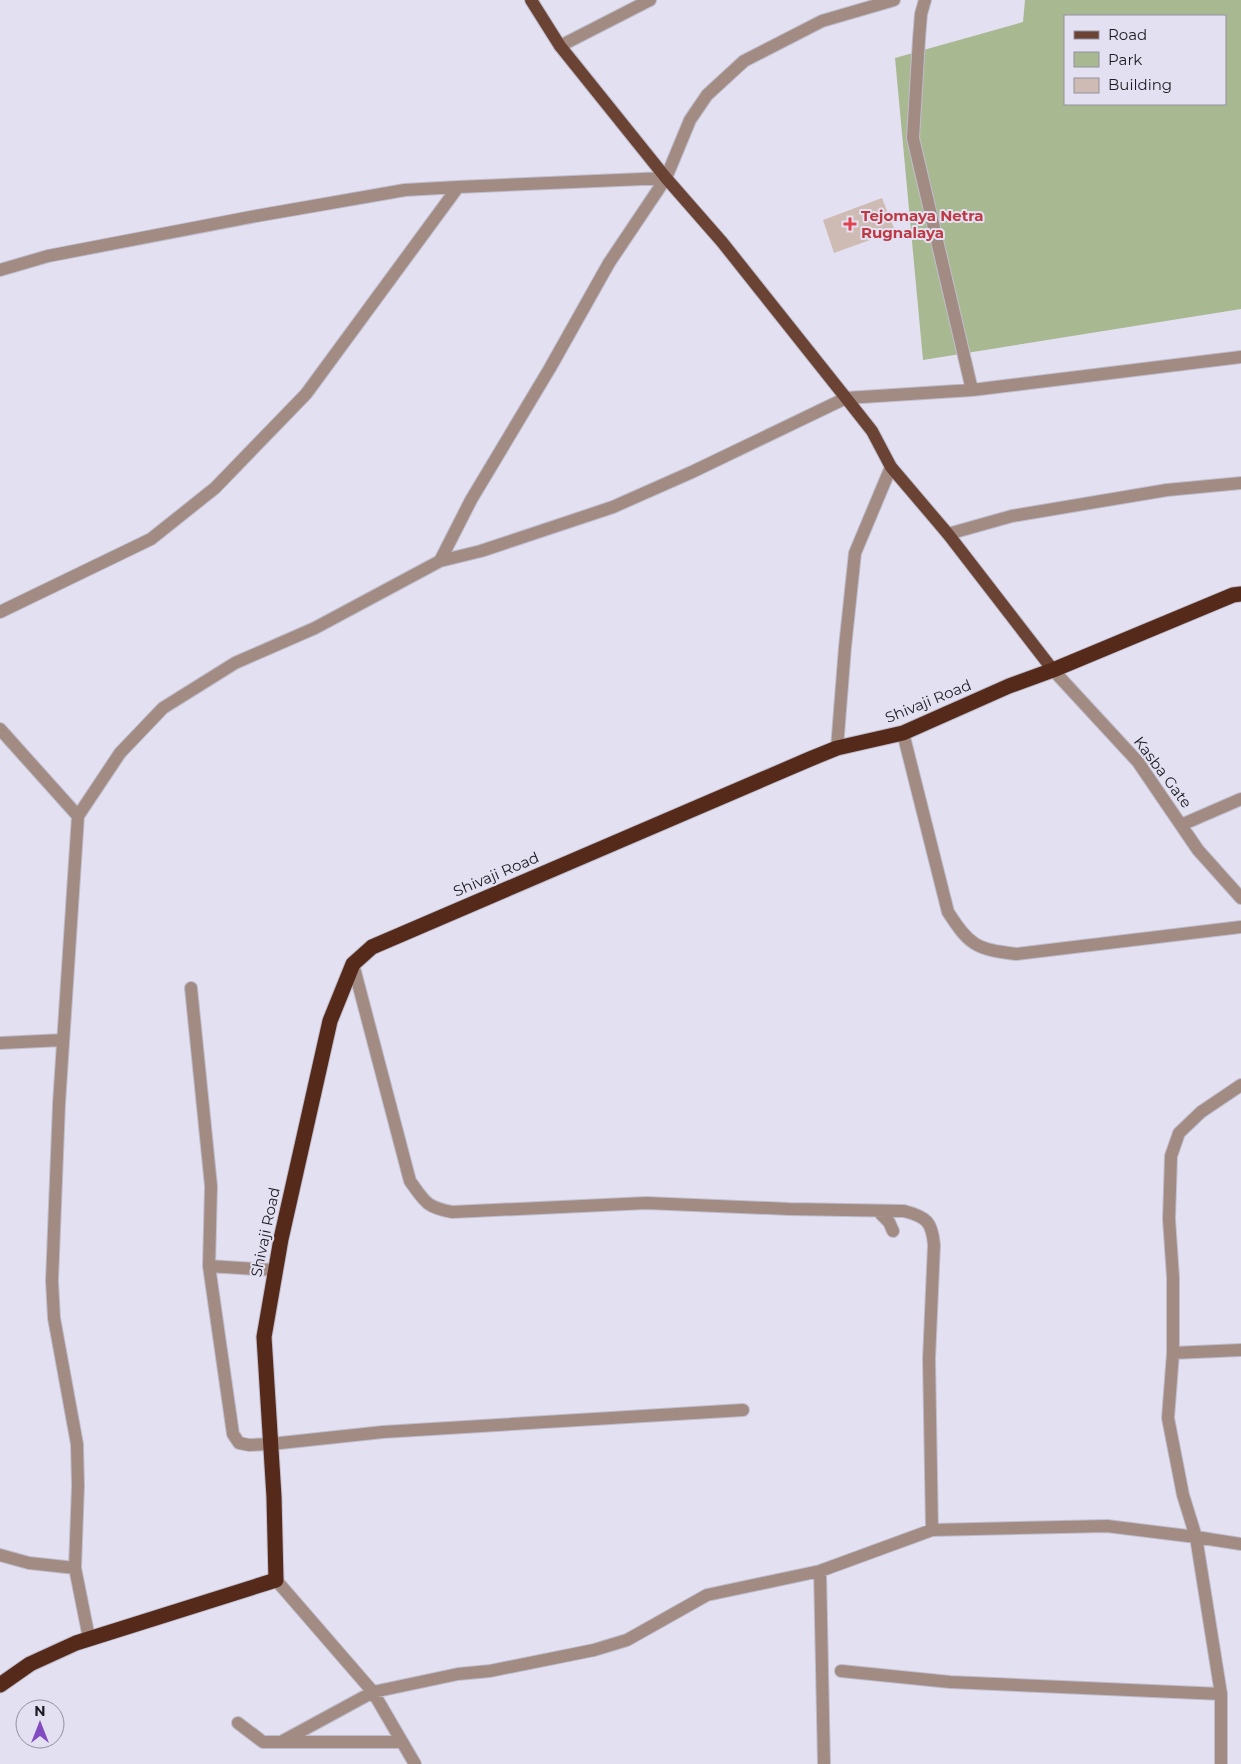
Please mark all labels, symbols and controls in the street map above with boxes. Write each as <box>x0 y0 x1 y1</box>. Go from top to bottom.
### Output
legend <box>1064 15 1226 105</box>
text: Road <box>1108 25 1147 44</box>
text: Park <box>1108 50 1142 69</box>
text: Building <box>1108 75 1172 94</box>
place label: Tejomaya Netra Rugnalaya <box>861 206 983 242</box>
marker: Tejomaya Netra Rugnalaya <box>843 217 857 231</box>
street label: Shivaji Road <box>882 675 974 727</box>
street label: Kasba Gate <box>1130 732 1196 812</box>
street label: Shivaji Road <box>450 847 542 901</box>
street label: Shivaji Road <box>246 1185 284 1279</box>
north arrow <box>15 1699 65 1749</box>
text: N <box>34 1702 46 1720</box>

